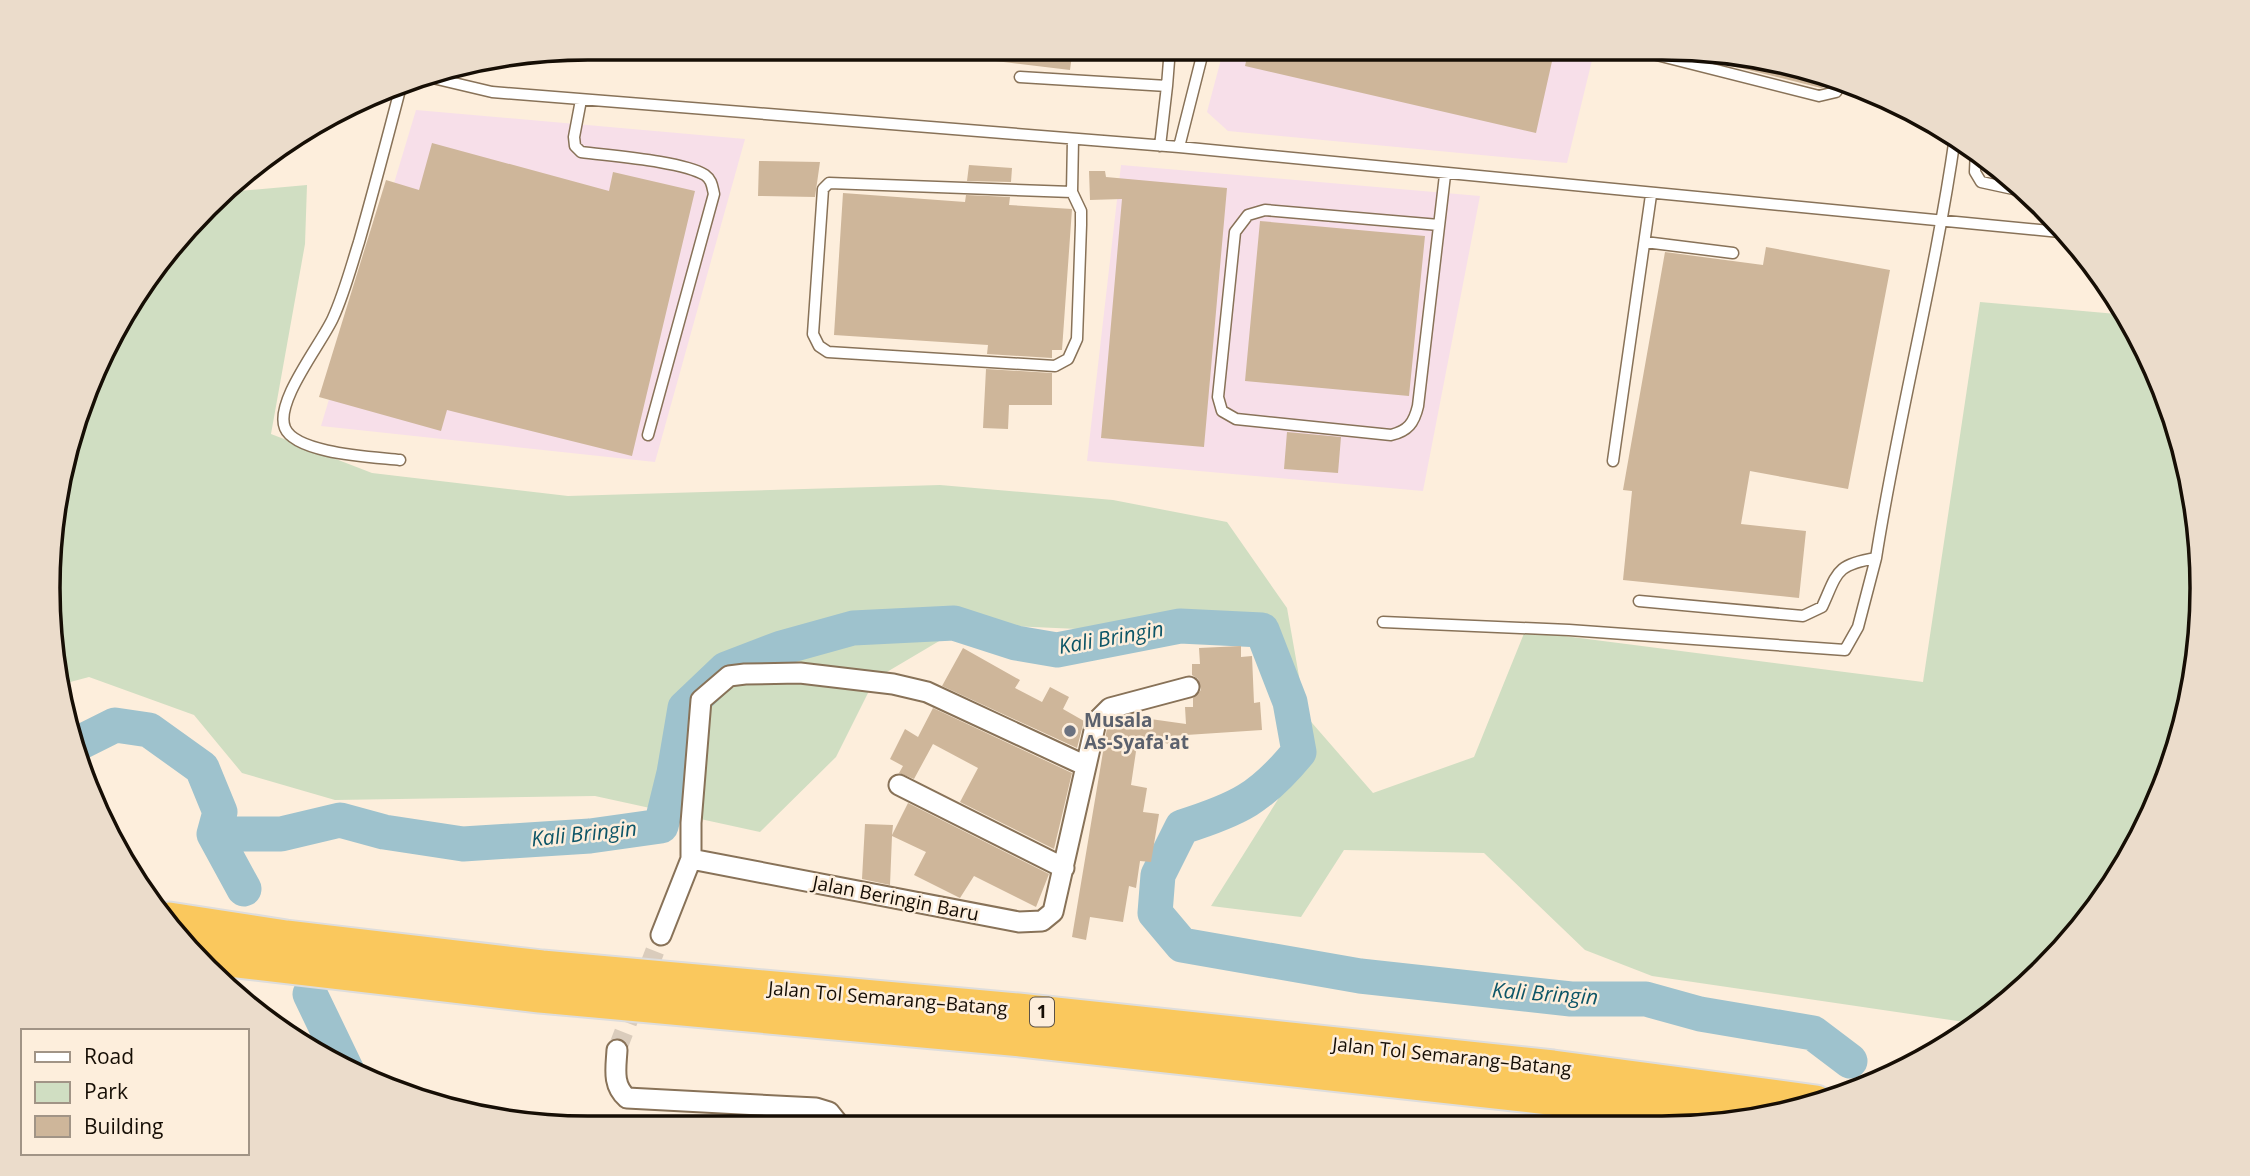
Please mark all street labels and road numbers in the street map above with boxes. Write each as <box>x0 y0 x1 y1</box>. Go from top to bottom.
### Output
street label: Jalan Beringin Baru <box>809 869 981 927</box>
street label: Jalan Tol Semarang–Batang <box>765 974 1009 1021</box>
road number: 1 <box>1030 998 1054 1027</box>
street label: Jalan Tol Semarang–Batang <box>1329 1030 1573 1081</box>

